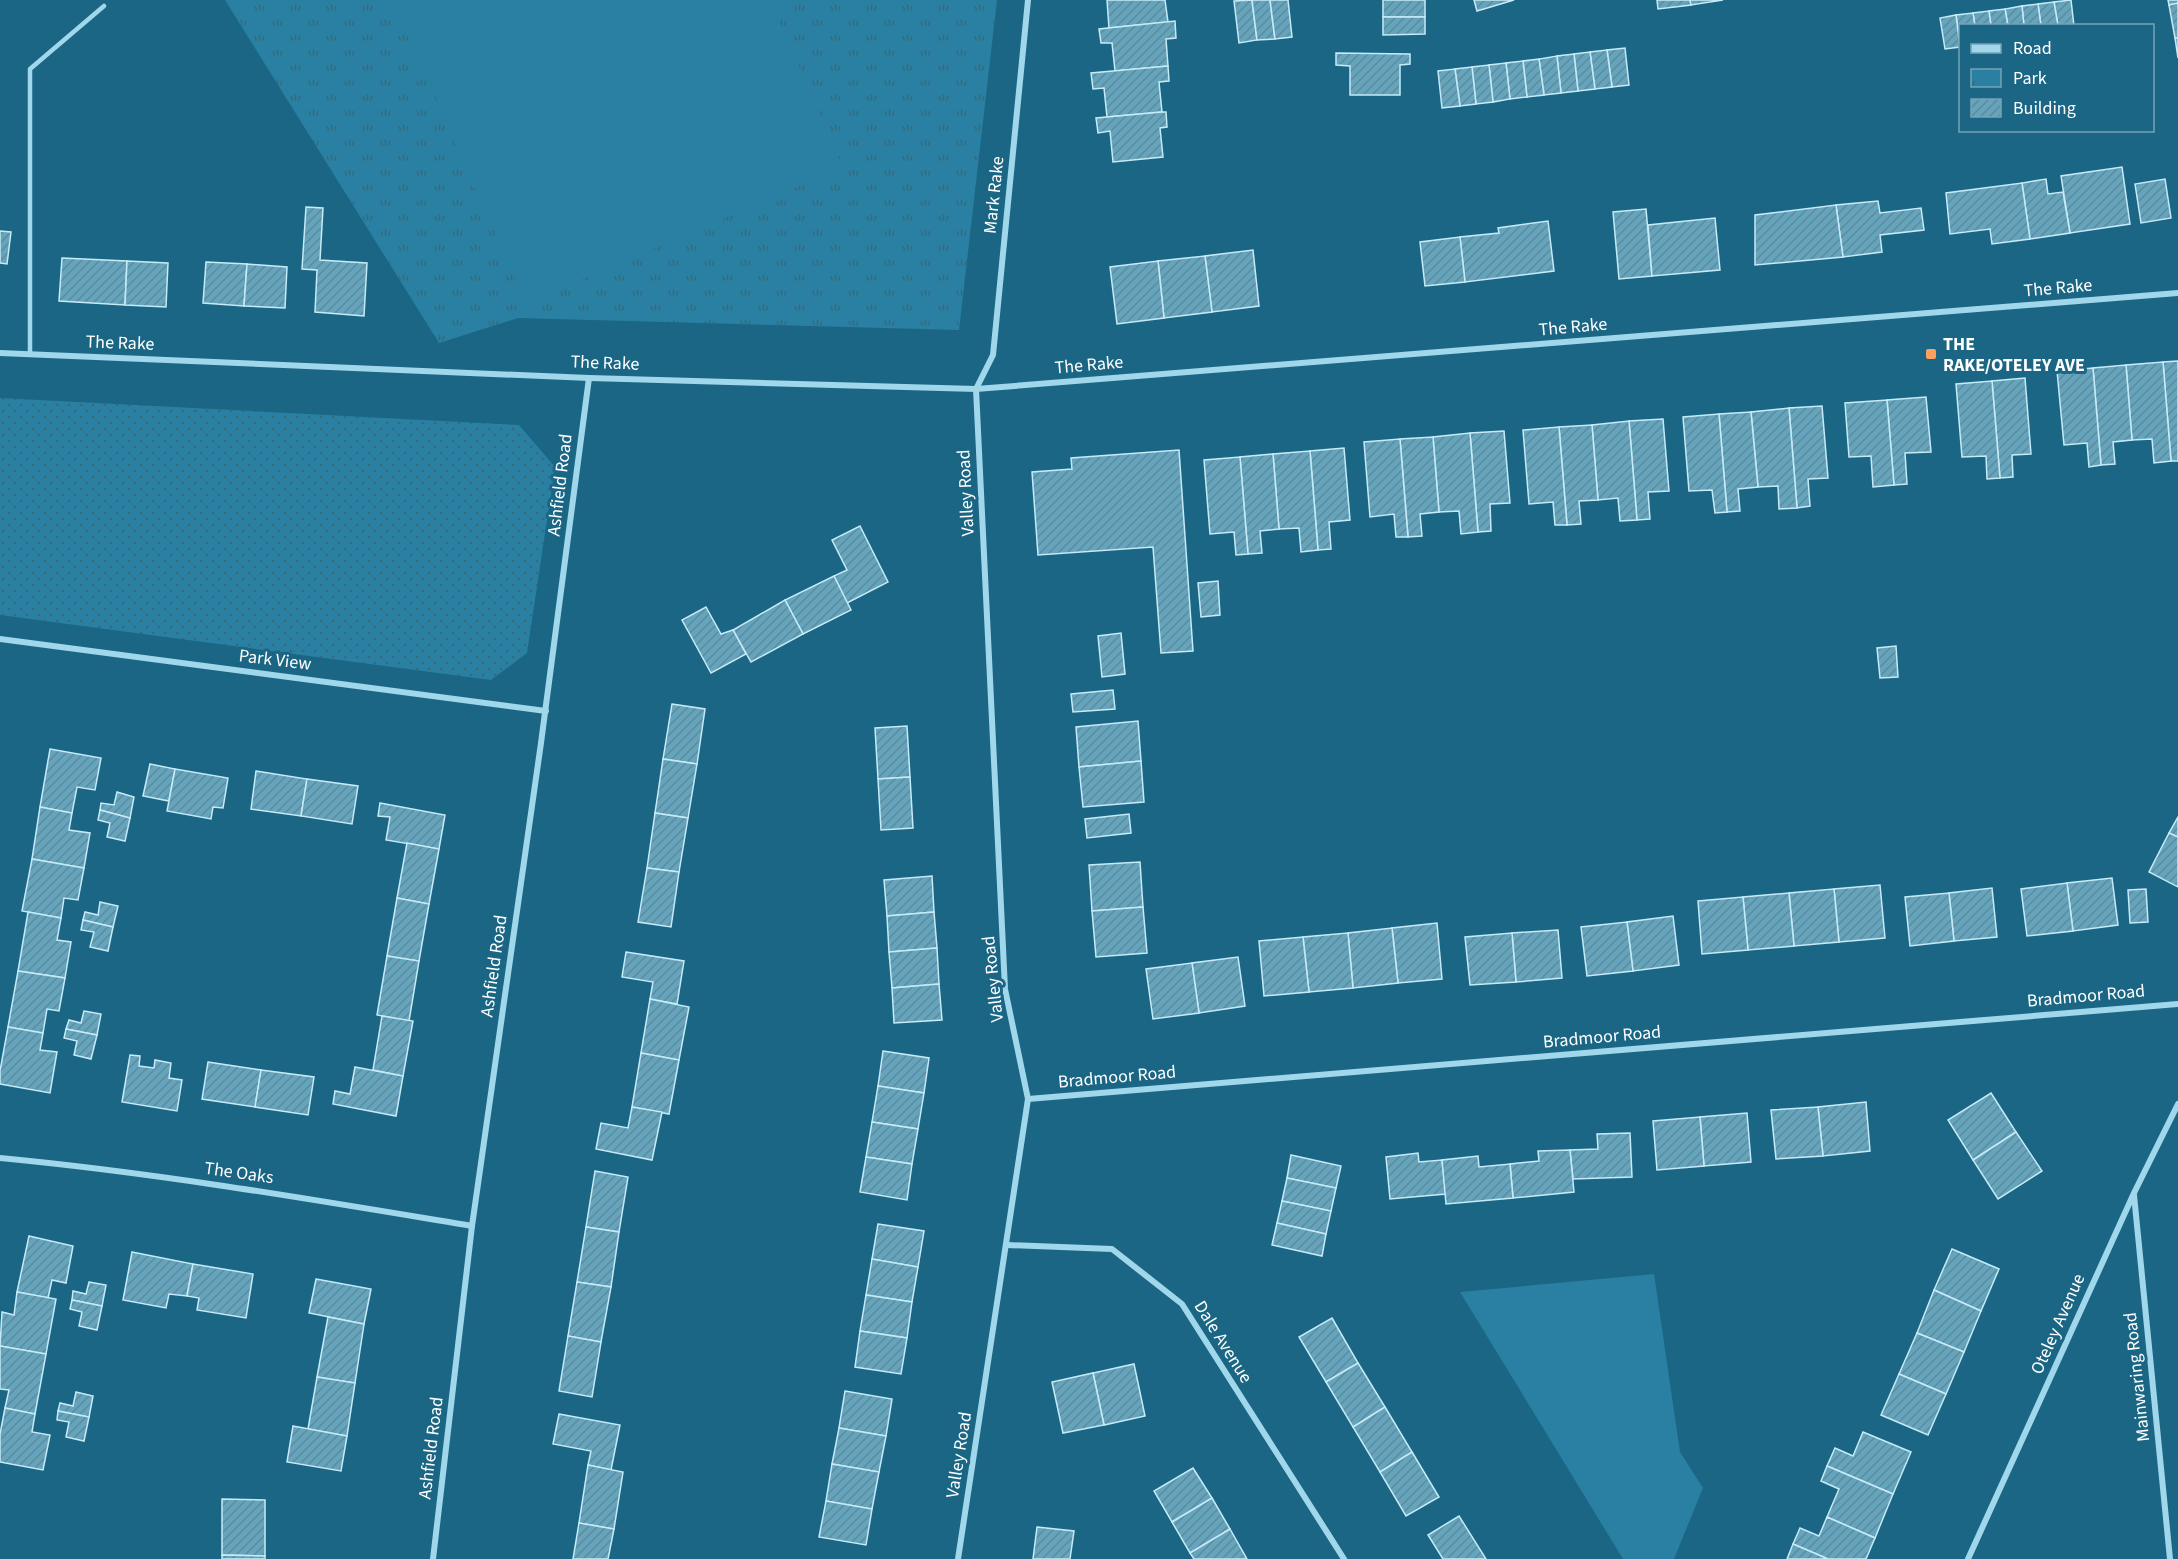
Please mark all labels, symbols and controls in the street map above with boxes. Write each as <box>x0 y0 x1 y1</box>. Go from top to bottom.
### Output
legend <box>1959 24 2154 132</box>
text: Road <box>2013 36 2052 61</box>
text: Park <box>2013 66 2047 91</box>
text: Building <box>2013 96 2076 121</box>
street label: Mark Rake <box>978 155 1010 235</box>
street label: The Rake <box>2023 273 2093 303</box>
street label: The Rake <box>1538 312 1608 342</box>
street label: The Rake <box>85 329 155 357</box>
place label: THE RAKE/OTELEY AVE <box>1943 332 2085 378</box>
marker: THE RAKE/OTELEY AVE <box>1924 347 1938 361</box>
street label: The Rake <box>570 349 640 377</box>
street label: The Rake <box>1054 350 1124 380</box>
street label: Ashfield Road <box>541 432 579 538</box>
street label: Valley Road <box>951 449 981 537</box>
street label: Park View <box>237 643 313 677</box>
street label: Ashfield Road <box>474 913 514 1019</box>
street label: Valley Road <box>976 935 1010 1023</box>
street label: Bradmoor Road <box>2026 978 2146 1014</box>
street label: Bradmoor Road <box>1542 1019 1662 1055</box>
street label: Bradmoor Road <box>1057 1059 1177 1095</box>
street label: The Oaks <box>203 1156 275 1190</box>
street label: Oteley Avenue <box>2025 1270 2091 1378</box>
street label: Dale Avenue <box>1188 1296 1258 1388</box>
street label: Mainwaring Road <box>2118 1311 2156 1443</box>
street label: Ashfield Road <box>412 1395 450 1501</box>
street label: Valley Road <box>940 1410 978 1500</box>

